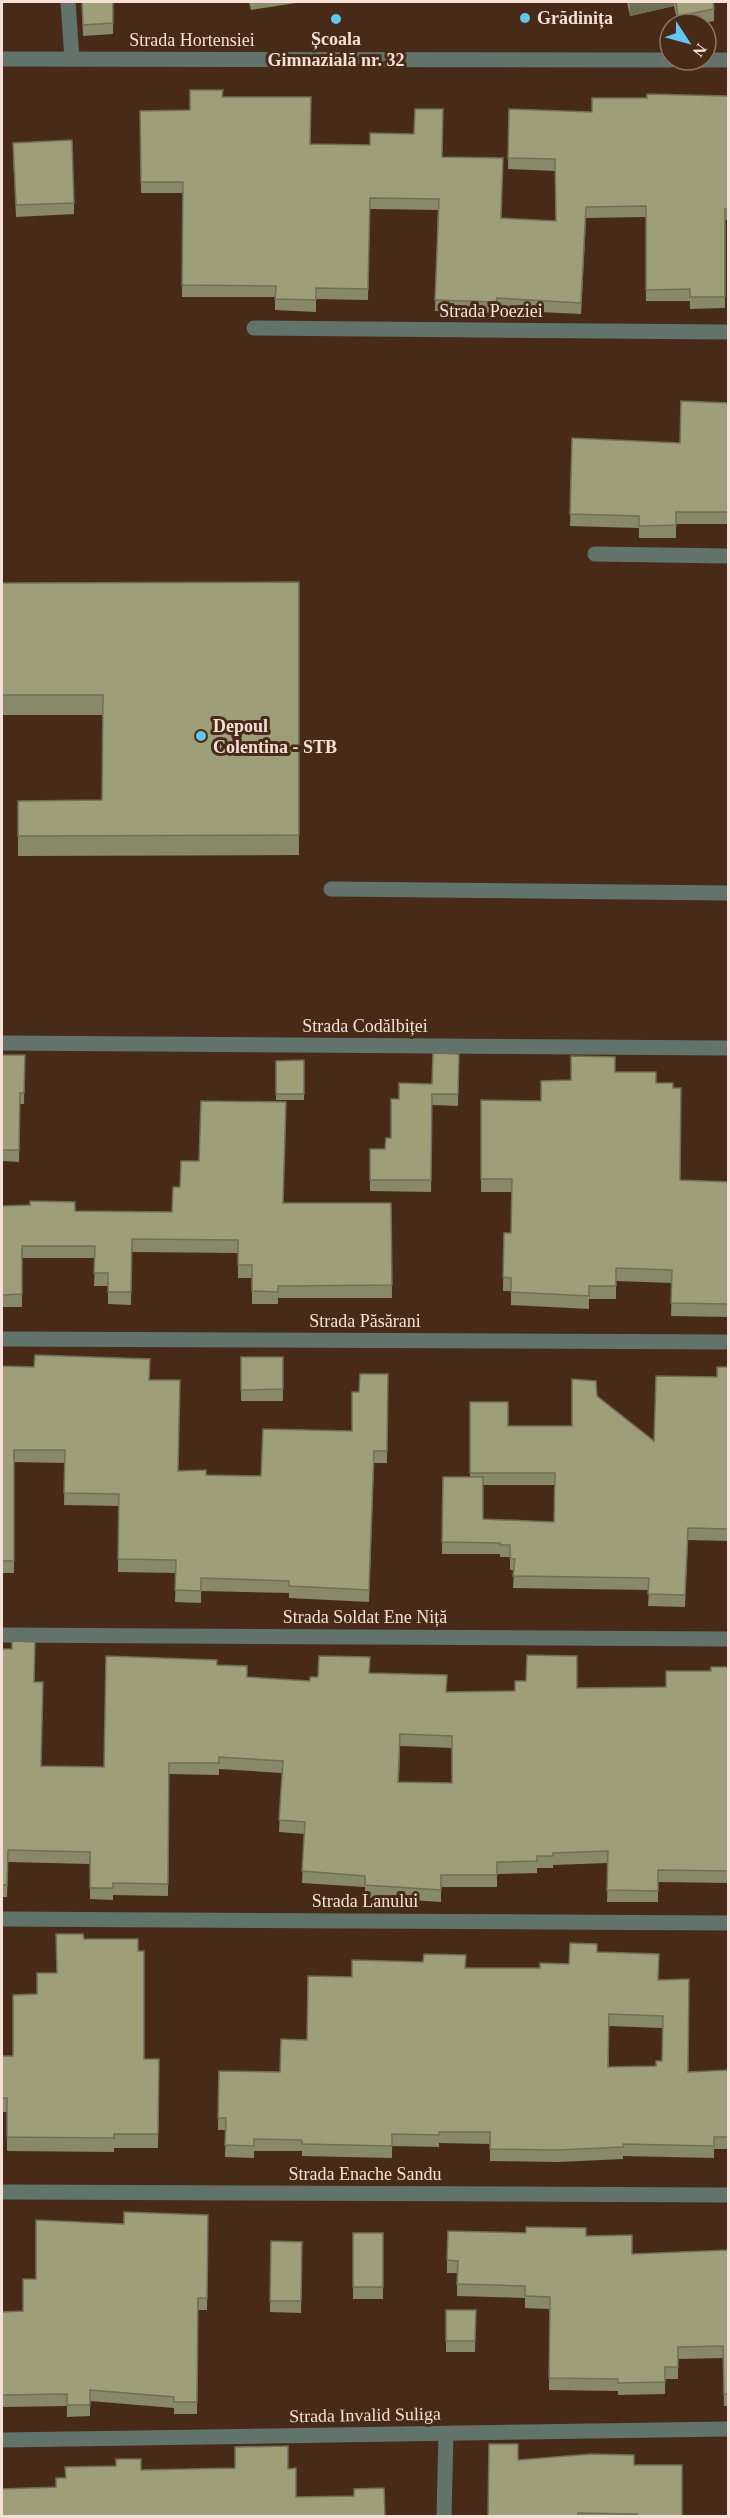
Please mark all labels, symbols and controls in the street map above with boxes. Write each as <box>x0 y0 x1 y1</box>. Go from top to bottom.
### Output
place label: Grădinița <box>537 8 613 29</box>
marker: Grădinița <box>518 11 532 25</box>
marker: Școala Gimnazială nr. 32 <box>329 12 343 26</box>
north arrow <box>658 12 718 72</box>
place label: Școala Gimnazială nr. 32 <box>268 29 404 70</box>
street label: Strada Hortensiei <box>129 30 255 50</box>
text: N <box>689 41 710 61</box>
street label: Strada Poeziei <box>439 301 543 321</box>
place label: Depoul Colentina - STB <box>213 716 337 757</box>
marker: Depoul Colentina - STB <box>194 729 208 743</box>
street label: Strada Codălbiței <box>302 1016 428 1036</box>
street label: Strada Păsărani <box>309 1311 421 1331</box>
street label: Strada Soldat Ene Niță <box>283 1607 447 1627</box>
street label: Strada Lanului <box>312 1891 418 1911</box>
street label: Strada Enache Sandu <box>289 2164 441 2184</box>
street label: Strada Invalid Suliga <box>289 2404 441 2426</box>

